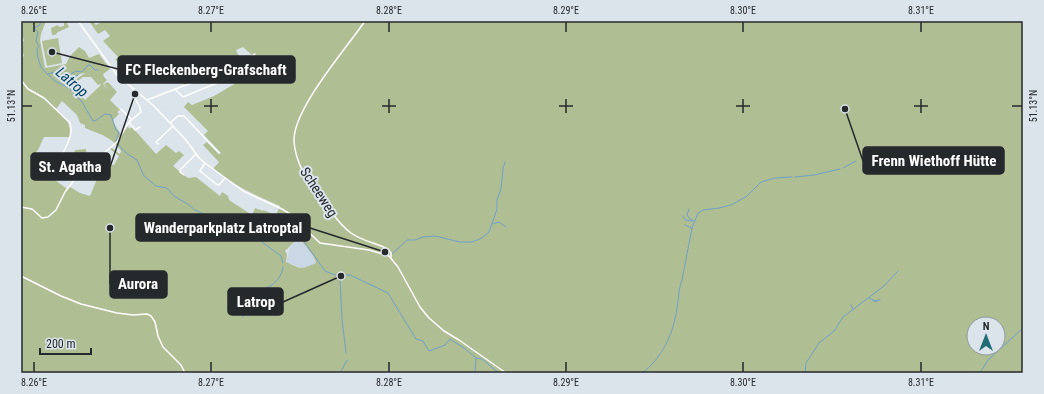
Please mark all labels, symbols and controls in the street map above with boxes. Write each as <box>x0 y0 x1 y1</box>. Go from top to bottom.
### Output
text: 8.26°E <box>21 5 47 16</box>
text: 8.27°E <box>198 5 224 16</box>
text: 8.28°E <box>376 5 402 16</box>
text: 8.29°E <box>553 5 579 16</box>
text: 8.30°E <box>730 5 756 16</box>
text: 8.31°E <box>908 5 934 16</box>
callout: FC Fleckenberg-Grafschaft <box>118 56 295 83</box>
text: FC Fleckenberg-Grafschaft <box>125 61 287 79</box>
water label: Latrop <box>52 63 92 101</box>
text: 51.13°N <box>6 90 17 122</box>
text: 51.13°N <box>1028 90 1039 122</box>
callout: Frenn Wiethoff Hütte <box>863 147 1004 174</box>
text: Frenn Wiethoff Hütte <box>871 152 997 170</box>
callout: St. Agatha <box>31 153 110 180</box>
text: St. Agatha <box>38 158 102 176</box>
street label: Scheeweg <box>297 164 341 220</box>
callout: Wanderparkplatz Latroptal <box>136 214 310 241</box>
text: Wanderparkplatz Latroptal <box>144 219 302 237</box>
callout: Aurora <box>110 271 167 298</box>
text: Aurora <box>118 275 158 293</box>
callout: Latrop <box>228 288 283 315</box>
text: Latrop <box>237 293 275 311</box>
north arrow <box>966 316 1006 356</box>
text: N <box>983 320 990 333</box>
scale bar <box>40 330 91 356</box>
text: 200 m <box>46 337 76 351</box>
text: 8.26°E <box>21 377 47 388</box>
text: 8.27°E <box>198 377 224 388</box>
text: 8.28°E <box>376 377 402 388</box>
text: 8.29°E <box>553 377 579 388</box>
text: 8.30°E <box>730 377 756 388</box>
text: 8.31°E <box>908 377 934 388</box>

